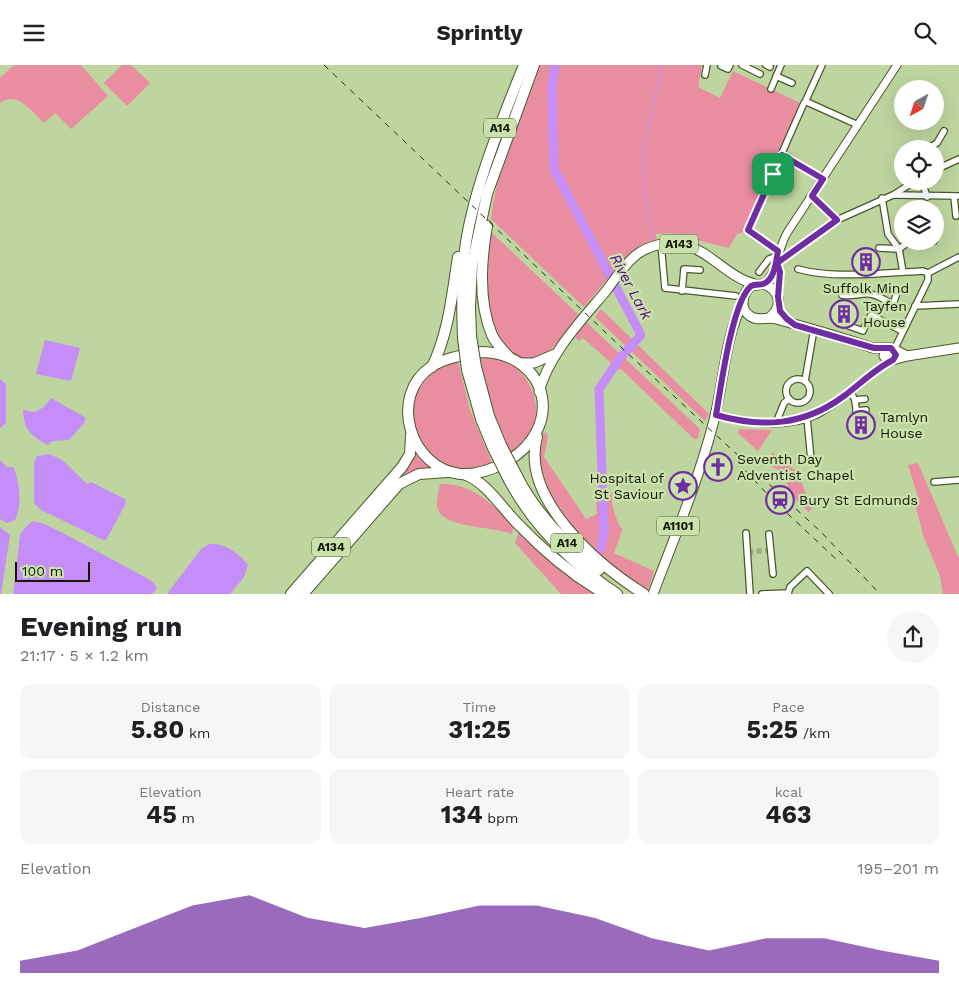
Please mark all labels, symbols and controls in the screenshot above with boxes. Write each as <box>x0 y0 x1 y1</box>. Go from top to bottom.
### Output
icon: menu <box>20 19 48 47</box>
icon: search <box>911 19 939 47</box>
text: Sprintly <box>436 20 523 45</box>
north arrow <box>894 80 944 130</box>
map controls <box>894 80 944 250</box>
road number: A14 <box>484 119 516 137</box>
button: locate <box>894 140 944 190</box>
pin <box>752 153 794 195</box>
icon: arrive <box>759 160 787 188</box>
button: layers <box>894 200 944 250</box>
road number: A143 <box>660 235 698 253</box>
building icon: Suffolk Mind <box>851 247 881 277</box>
water label: River Lark <box>606 251 656 324</box>
place label: Suffolk Mind <box>823 280 909 296</box>
place label: Tayfen House <box>863 298 907 330</box>
building icon: Tayfen House <box>829 299 859 329</box>
place label: Tamlyn House <box>880 409 928 441</box>
building icon: Tamlyn House <box>846 410 876 440</box>
place label: Seventh Day Adventist Chapel <box>737 451 854 483</box>
church icon: Seventh Day Adventist Chapel <box>703 452 733 482</box>
place label: Hospital of St Saviour <box>589 470 664 502</box>
place icon: Hospital of St Saviour <box>668 471 698 501</box>
station icon: Bury St Edmunds <box>765 485 795 515</box>
place label: Bury St Edmunds <box>799 492 918 508</box>
road number: A1101 <box>657 517 699 536</box>
road number: A14 <box>551 533 583 553</box>
road number: A134 <box>312 537 350 557</box>
scale bar <box>15 559 90 582</box>
text: 100 m <box>22 563 63 579</box>
text: Evening run <box>20 610 182 643</box>
button: share <box>887 611 939 663</box>
text: 21:17 · 5 × 1.2 km <box>20 646 149 665</box>
text: Distance <box>141 699 200 715</box>
text: Time <box>463 699 496 715</box>
text: Pace <box>772 699 805 715</box>
text: 5.80 <box>131 715 184 744</box>
text: 31:25 <box>448 715 511 744</box>
text: 5:25 <box>747 715 798 744</box>
text: km <box>184 725 210 741</box>
text: /km <box>798 725 830 741</box>
text: Elevation <box>139 784 202 800</box>
text: Heart rate <box>445 784 514 800</box>
text: kcal <box>775 784 802 800</box>
text: 45 <box>146 800 177 829</box>
text: 134 <box>441 800 483 829</box>
text: 463 <box>765 800 812 829</box>
text: m <box>177 810 195 826</box>
text: bpm <box>483 810 518 826</box>
text: Elevation <box>20 859 91 878</box>
text: 195–201 m <box>857 859 939 878</box>

